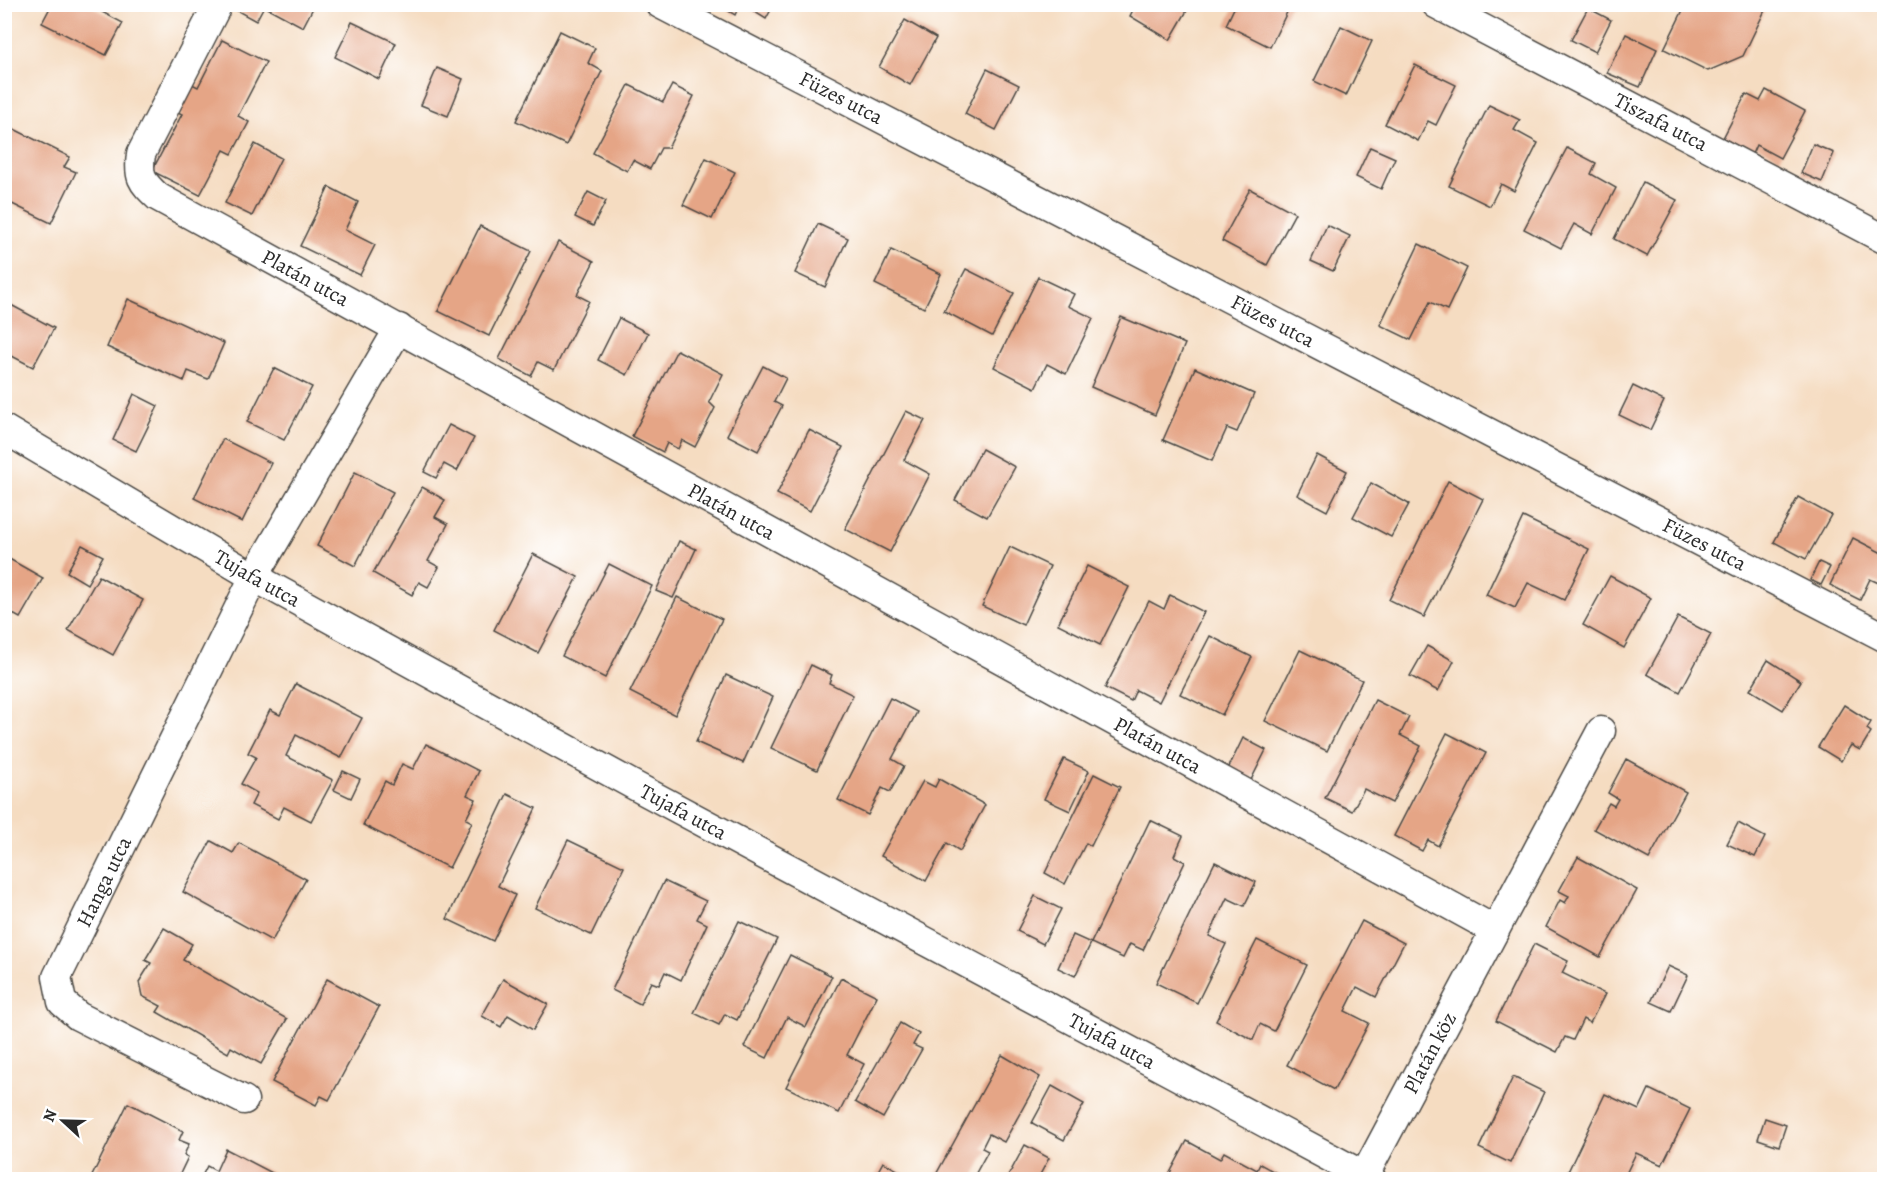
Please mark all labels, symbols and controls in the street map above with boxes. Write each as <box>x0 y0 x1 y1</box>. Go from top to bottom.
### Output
street label: Füzes utca <box>795 64 888 131</box>
street label: Tiszafa utca <box>1609 86 1713 158</box>
street label: Platán utca <box>257 243 354 313</box>
street label: Füzes utca <box>1226 288 1320 354</box>
street label: Platán utca <box>683 476 780 547</box>
street label: Füzes utca <box>1658 511 1751 578</box>
street label: Tujafa utca <box>209 543 306 614</box>
street label: Platán utca <box>1109 710 1207 780</box>
street label: Tujafa utca <box>635 777 732 847</box>
street label: Hanga utca <box>70 832 138 932</box>
street label: Tujafa utca <box>1064 1006 1161 1076</box>
street label: Platán köz <box>1396 1007 1463 1099</box>
north arrow <box>33 1091 93 1151</box>
text: N <box>38 1106 63 1125</box>

